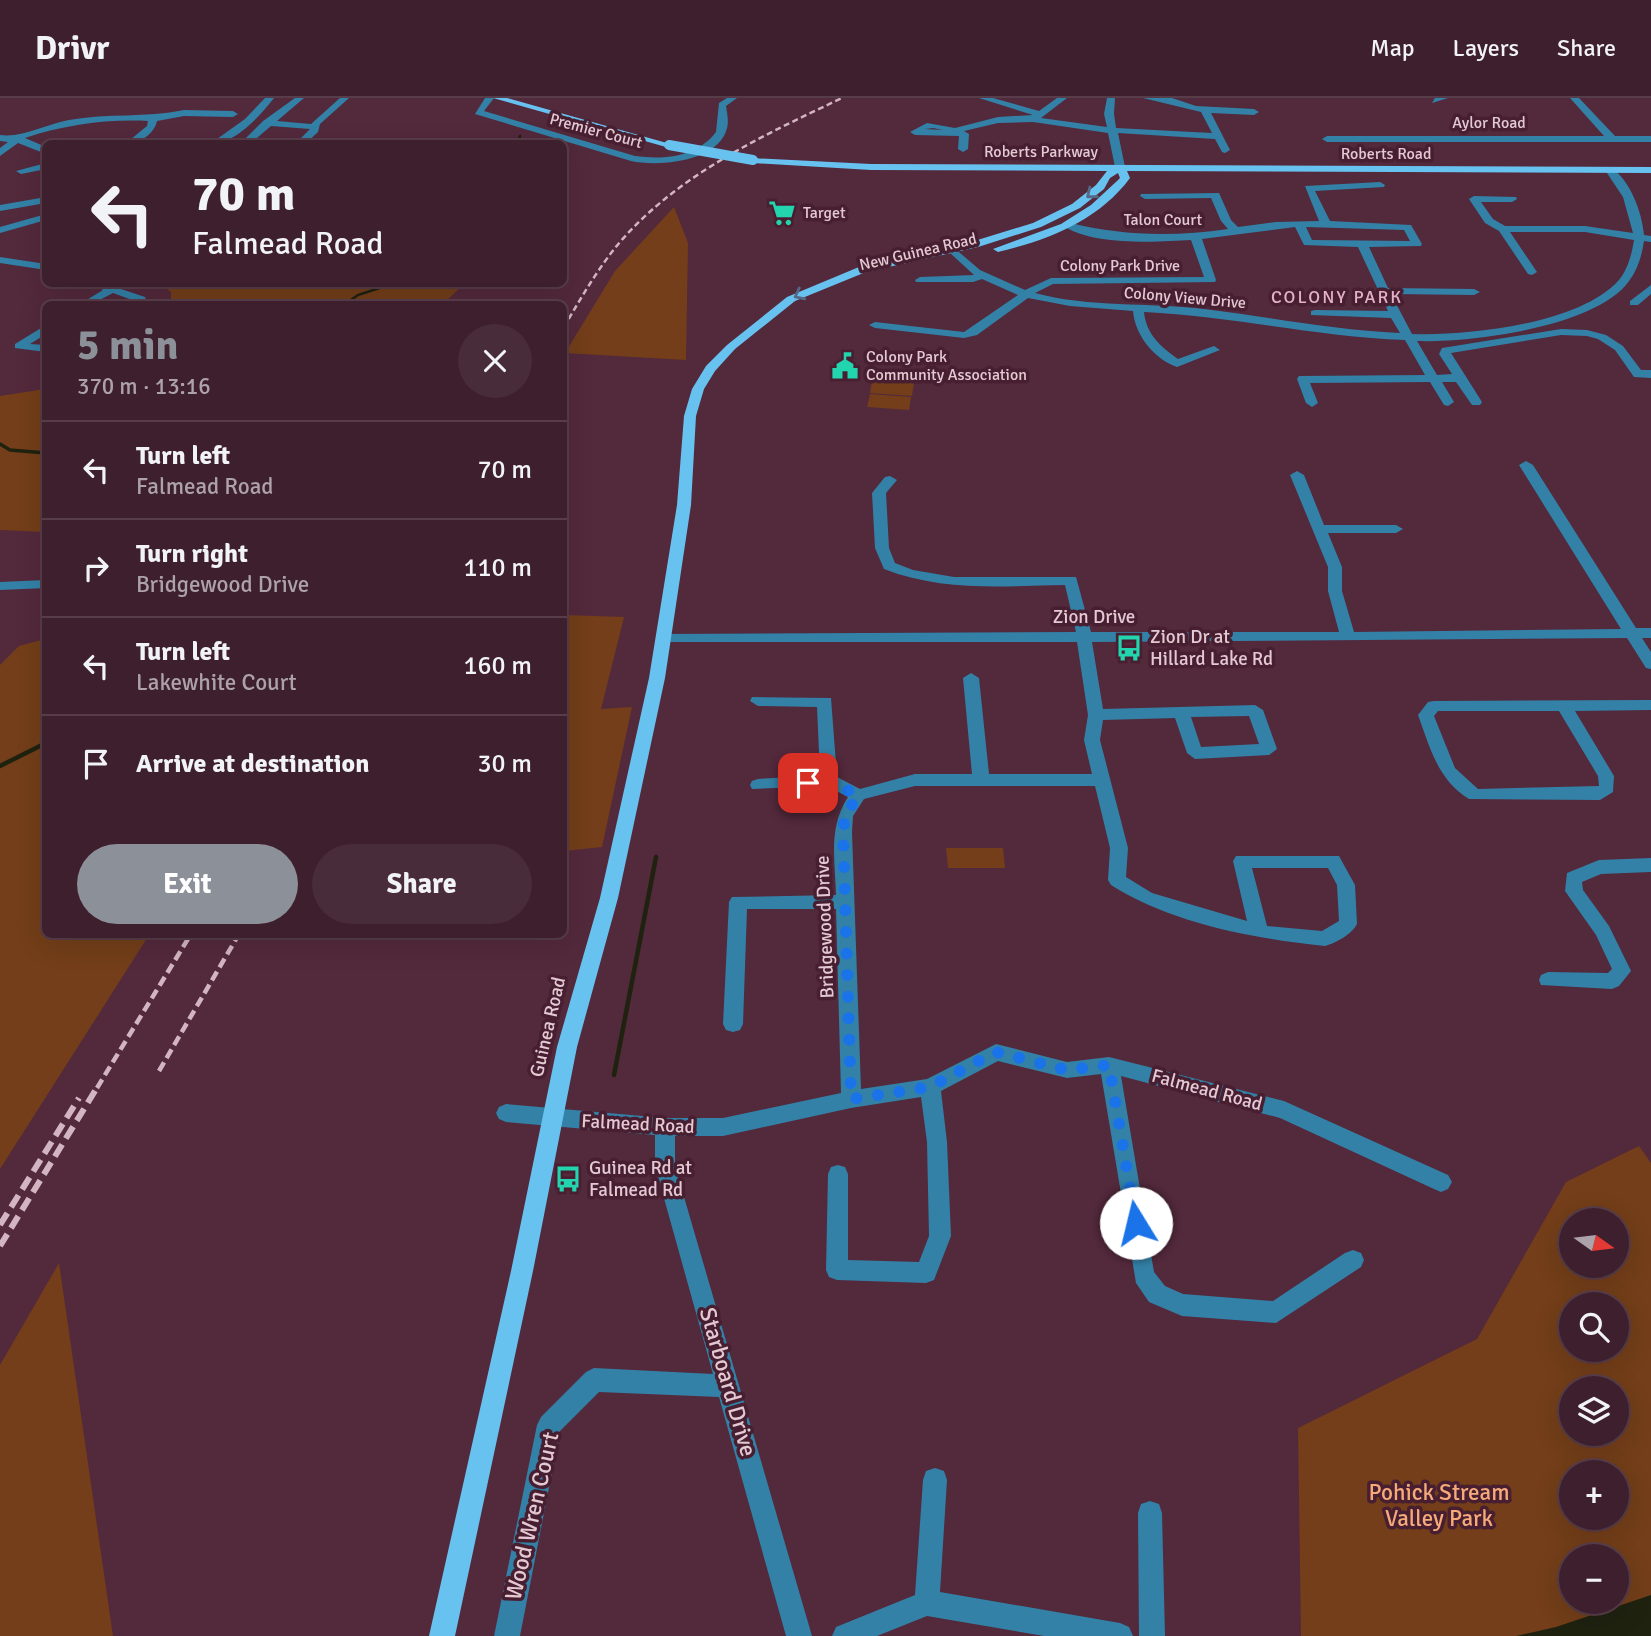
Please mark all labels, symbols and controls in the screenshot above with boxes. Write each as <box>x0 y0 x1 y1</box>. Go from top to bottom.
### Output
text: Drivr <box>35 28 109 69</box>
text: Map <box>1370 33 1415 63</box>
text: Layers <box>1453 33 1519 63</box>
text: Share <box>1557 33 1616 63</box>
street label: Premier Court <box>547 109 645 153</box>
street label: Aylor Road <box>1452 113 1526 133</box>
street label: Roberts Parkway <box>984 142 1099 162</box>
street label: Roberts Road <box>1341 144 1431 164</box>
text: 70 m <box>192 164 295 224</box>
icon: left <box>77 168 168 259</box>
one-way arrow <box>1087 185 1099 198</box>
supermarket icon: Target <box>767 198 797 228</box>
place label: Target <box>803 203 846 223</box>
street label: Talon Court <box>1124 210 1203 230</box>
text: Falmead Road <box>192 224 383 263</box>
street label: New Guinea Road <box>857 229 979 275</box>
street label: Colony Park Drive <box>1060 256 1180 276</box>
street label: Colony View Drive <box>1123 283 1247 313</box>
district label: COLONY PARK <box>1271 286 1403 308</box>
one-way arrow <box>794 287 806 301</box>
text: 5 min <box>77 320 178 371</box>
button: close <box>458 324 532 398</box>
place label: Colony Park Community Association <box>866 347 1027 385</box>
public building icon: Colony Park Community Association <box>830 351 860 381</box>
text: 370 m · 13:16 <box>77 372 211 401</box>
text: Turn left <box>136 440 230 472</box>
icon: left <box>77 451 115 489</box>
text: 70 m <box>477 454 532 486</box>
text: Falmead Road <box>136 472 274 501</box>
text: Turn right <box>136 538 248 570</box>
icon: right <box>77 549 115 587</box>
text: 110 m <box>463 552 532 584</box>
text: Bridgewood Drive <box>136 570 309 599</box>
street label: Zion Drive <box>1053 605 1135 629</box>
place label: Zion Dr at Hillard Lake Rd <box>1150 625 1273 671</box>
bus stop icon: Zion Dr at Hillard Lake Rd <box>1114 633 1144 663</box>
text: Turn left <box>136 636 230 668</box>
icon: left <box>77 647 115 685</box>
text: 160 m <box>463 650 532 682</box>
text: Lakewhite Court <box>136 668 297 697</box>
icon: arrive <box>77 745 115 783</box>
text: Arrive at destination <box>136 748 369 780</box>
text: 30 m <box>477 748 532 780</box>
pin <box>778 753 838 813</box>
icon: arrive <box>789 764 827 802</box>
button: Exit <box>77 844 298 924</box>
button: Share <box>312 844 532 924</box>
street label: Bridgewood Drive <box>811 855 839 999</box>
street label: Guinea Road <box>525 975 571 1079</box>
street label: Falmead Road <box>1149 1064 1265 1116</box>
street label: Falmead Road <box>581 1109 695 1139</box>
place label: Guinea Rd at Falmead Rd <box>589 1156 692 1202</box>
bus stop icon: Guinea Rd at Falmead Rd <box>553 1164 583 1194</box>
position arrow <box>1099 1186 1173 1260</box>
north arrow <box>1559 1208 1629 1278</box>
map controls <box>1559 1208 1629 1614</box>
button: search <box>1559 1292 1629 1362</box>
street label: Starboard Drive <box>693 1304 763 1460</box>
button: layers <box>1559 1376 1629 1446</box>
street label: Wood Wren Court <box>499 1429 565 1603</box>
button: + <box>1559 1460 1629 1530</box>
park label: Pohick Stream Valley Park <box>1369 1478 1509 1533</box>
button: − <box>1559 1544 1629 1614</box>

